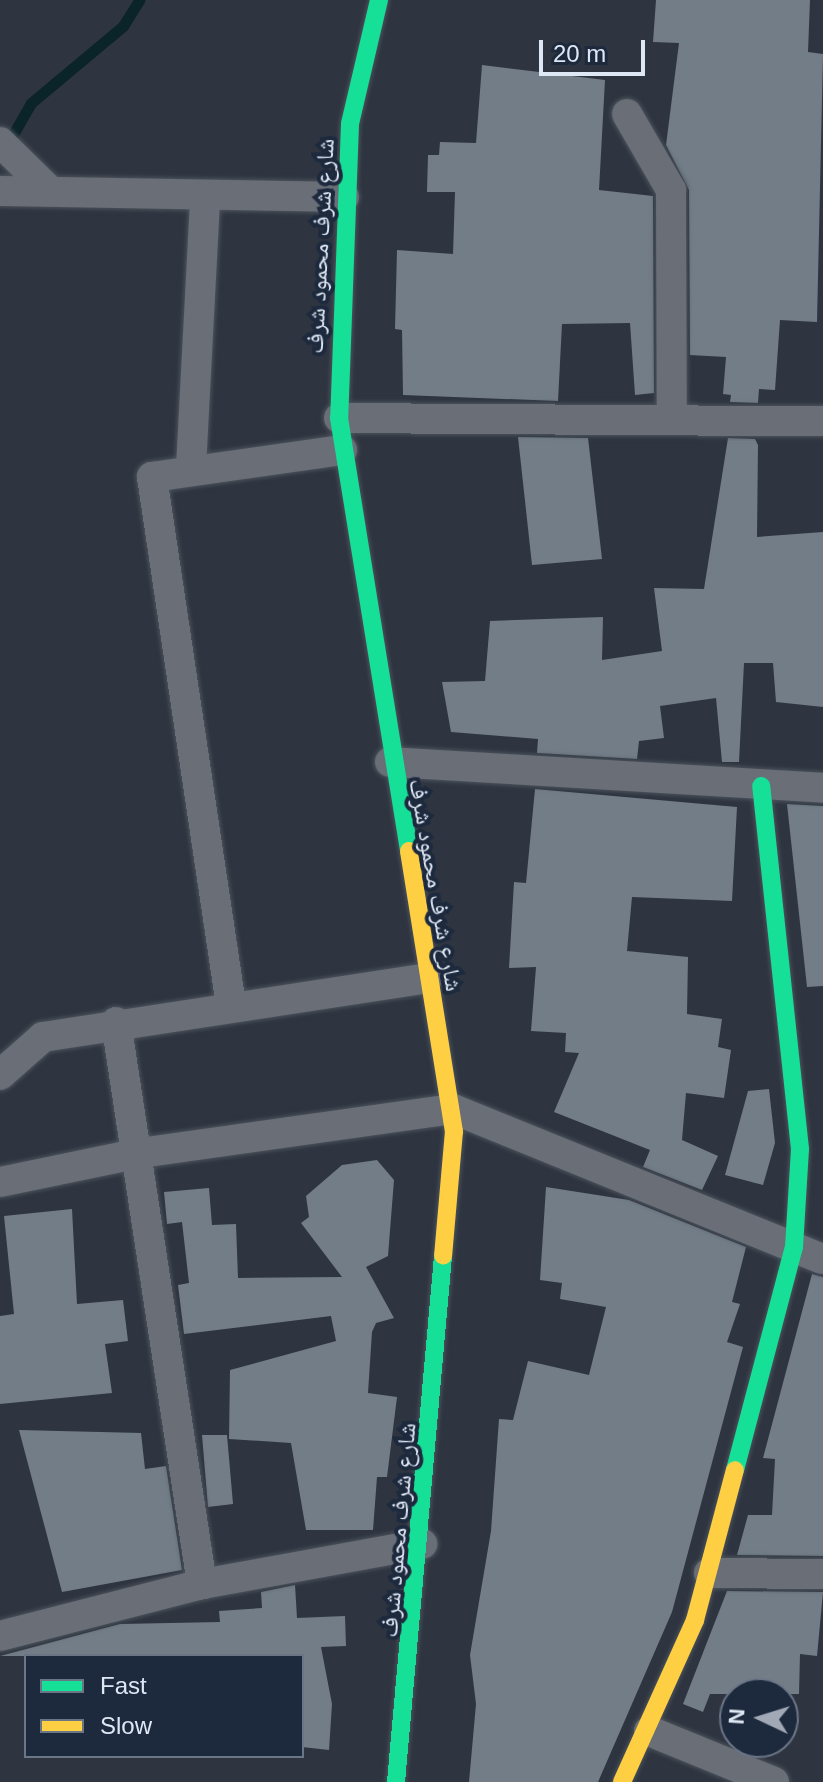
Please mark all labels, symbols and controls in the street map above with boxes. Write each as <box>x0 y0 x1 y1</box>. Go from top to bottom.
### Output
scale bar <box>543 24 649 74</box>
text: 20 m <box>553 40 606 67</box>
street label: شارع شرف محمود شرف <box>300 138 340 354</box>
street label: شارع شرف محمود شرف <box>403 776 469 994</box>
street label: شارع شرف محمود شرف <box>374 1421 422 1639</box>
legend <box>24 1654 304 1758</box>
text: Fast <box>100 1672 147 1699</box>
north arrow <box>719 1678 799 1758</box>
text: N <box>724 1708 750 1725</box>
text: Slow <box>100 1712 152 1739</box>

